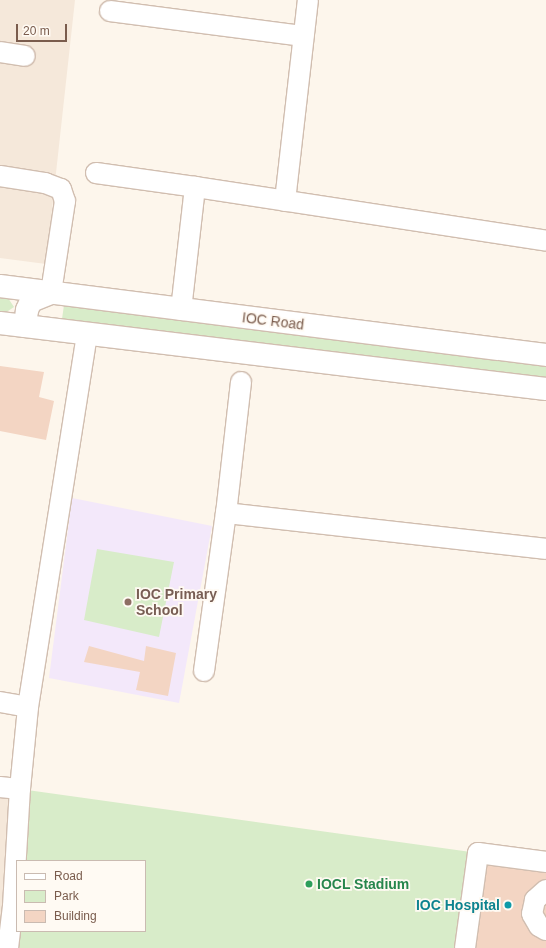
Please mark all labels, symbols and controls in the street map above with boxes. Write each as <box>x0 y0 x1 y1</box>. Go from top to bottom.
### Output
scale bar <box>18 16 69 42</box>
text: 20 m <box>23 24 50 38</box>
street label: IOC Road <box>241 309 305 333</box>
place label: IOC Primary School <box>136 586 217 618</box>
marker: IOC Primary School <box>123 597 133 607</box>
legend <box>16 860 146 932</box>
text: Road <box>54 869 83 883</box>
place label: IOCL Stadium <box>317 876 410 892</box>
marker: IOCL Stadium <box>304 879 314 889</box>
text: Park <box>54 889 79 903</box>
place label: IOC Hospital <box>416 897 500 913</box>
marker: IOC Hospital <box>503 900 513 910</box>
text: Building <box>54 909 97 923</box>

